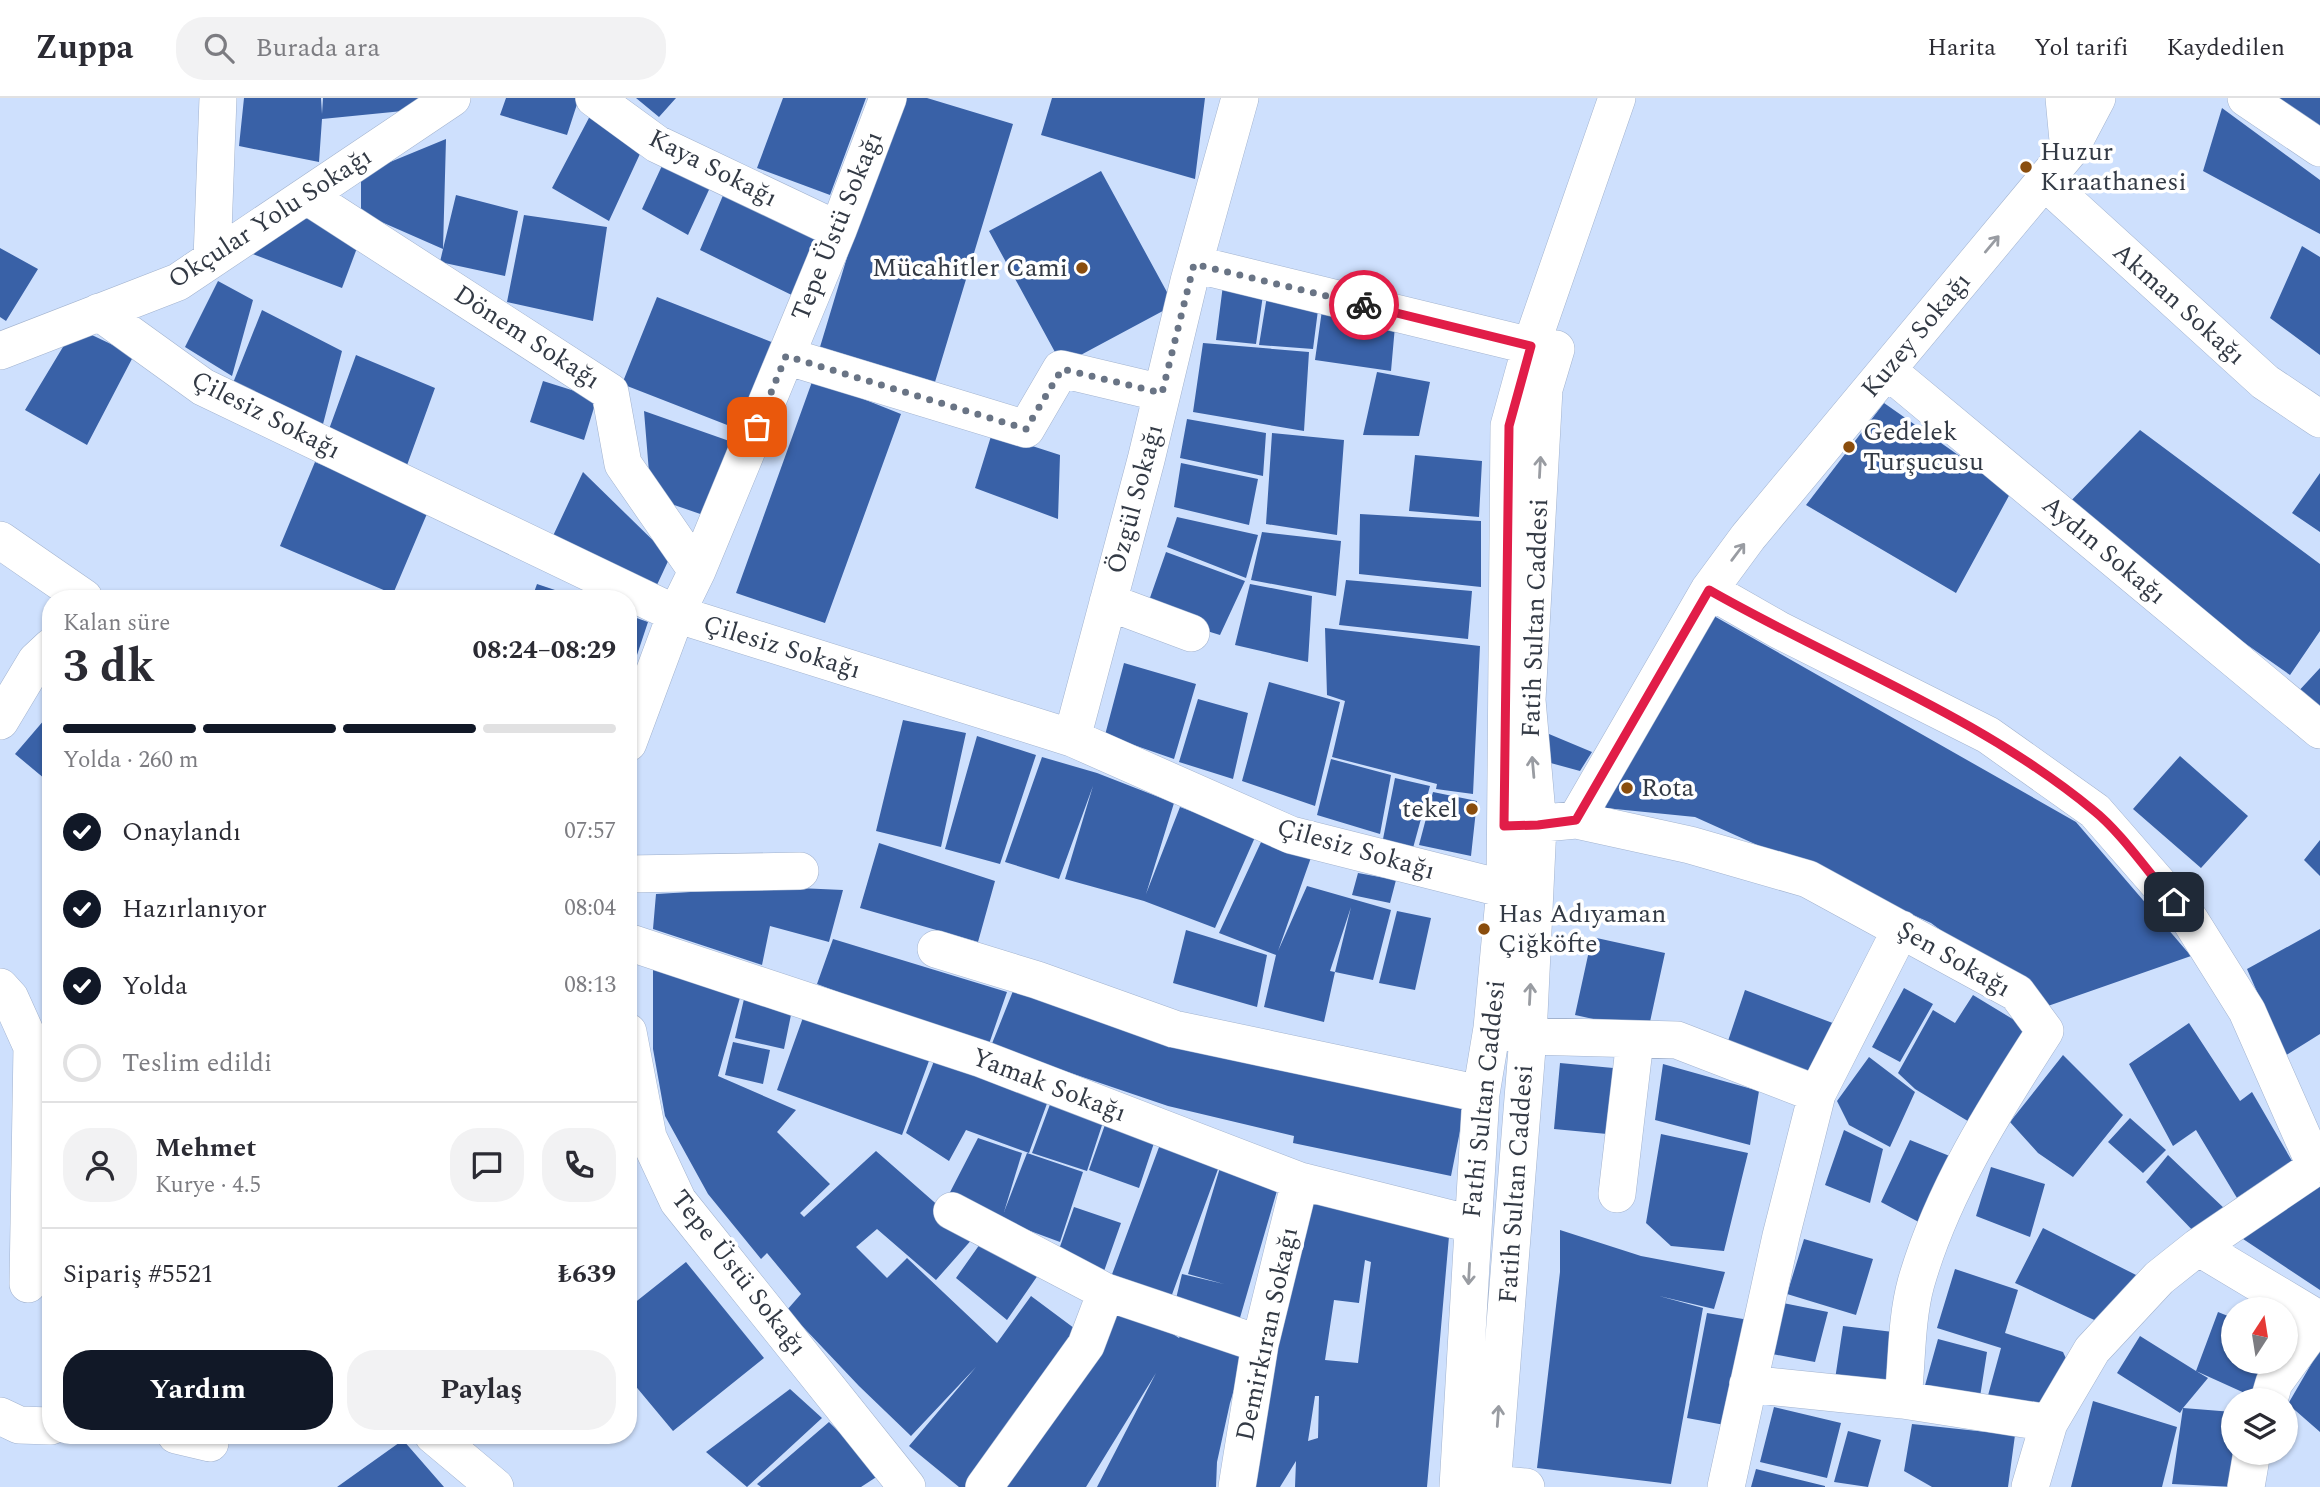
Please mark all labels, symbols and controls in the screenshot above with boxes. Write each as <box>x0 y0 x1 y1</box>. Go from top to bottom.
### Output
search box <box>176 17 666 80</box>
text: Zuppa <box>35 23 134 73</box>
text: Burada ara <box>256 28 380 68</box>
icon: search <box>200 29 238 67</box>
text: Harita <box>1927 30 1996 66</box>
text: Yol tarifi <box>2034 30 2128 66</box>
text: Kaydedilen <box>2166 30 2285 66</box>
street label: Kaya Sokağı <box>642 118 784 218</box>
street label: Tepe Üstü Sokağı <box>781 125 893 327</box>
place label: Huzur Kıraathanesi <box>2040 132 2187 202</box>
street label: Okçular Yolu Sokağı <box>160 137 380 299</box>
marker: Huzur Kıraathanesi <box>2018 159 2034 175</box>
street label: Akman Sokağı <box>2103 233 2255 375</box>
one-way arrow <box>1983 235 1999 253</box>
place label: Mücahitler Cami <box>872 248 1068 288</box>
marker: Mücahitler Cami <box>1074 260 1090 276</box>
street label: Kuzey Sokağı <box>1851 263 1981 407</box>
courier <box>1329 270 1399 340</box>
street label: Dönem Sokağı <box>446 274 608 400</box>
icon: bike <box>1345 286 1383 324</box>
street label: Çilesiz Sokağı <box>184 360 348 470</box>
pin <box>727 397 787 457</box>
icon: bag <box>738 408 776 446</box>
place label: Gedelek Turşucusu <box>1863 412 1984 482</box>
street label: Özgül Sokağı <box>1096 420 1174 578</box>
marker: Gedelek Turşucusu <box>1841 439 1857 455</box>
one-way arrow <box>1534 456 1547 478</box>
street label: Aydın Sokağı <box>2033 486 2175 614</box>
street label: Fatih Sultan Caddesi <box>1511 498 1559 738</box>
one-way arrow <box>1730 543 1745 562</box>
street label: Çilesiz Sokağı <box>698 604 866 690</box>
text: Kalan süre <box>63 606 170 641</box>
text: 08:24–08:29 <box>472 630 616 670</box>
text: 3 dk <box>63 632 155 702</box>
text: Yolda · 260 m <box>63 743 198 778</box>
one-way arrow <box>1526 756 1539 779</box>
place label: Rota <box>1641 768 1694 808</box>
marker: Rota <box>1619 780 1635 796</box>
place label: tekel <box>1402 789 1458 829</box>
marker: tekel <box>1464 801 1480 817</box>
street label: Çilesiz Sokağı <box>1272 807 1440 891</box>
text: Onaylandı <box>122 812 241 852</box>
icon: check <box>63 813 101 851</box>
text: 07:57 <box>564 814 616 849</box>
pin <box>2144 872 2204 932</box>
icon: home <box>2155 883 2193 921</box>
text: Hazırlanıyor <box>122 889 267 929</box>
icon: check <box>63 890 101 928</box>
text: 08:04 <box>564 891 616 926</box>
place label: Has Adıyaman Çiğköfte <box>1498 894 1666 964</box>
street label: Şen Sokağı <box>1889 910 2019 1008</box>
marker: Has Adıyaman Çiğköfte <box>1476 921 1492 937</box>
text: Yolda <box>122 966 188 1006</box>
icon: check <box>63 967 101 1005</box>
text: 08:13 <box>564 968 616 1003</box>
street label: Fathi Sultan Caddesi <box>1452 978 1516 1220</box>
one-way arrow <box>1523 983 1536 1006</box>
street label: Yamak Sokağı <box>966 1037 1132 1133</box>
text: Teslim edildi <box>122 1043 272 1083</box>
street label: Fatih Sultan Caddesi <box>1488 1063 1544 1305</box>
button: person <box>63 1128 137 1202</box>
text: Mehmet <box>155 1128 256 1168</box>
button: chat <box>450 1128 524 1202</box>
button: phone <box>542 1128 616 1202</box>
text: Kurye · 4.5 <box>155 1168 261 1203</box>
street label: Tepe Üstü Sokağı <box>661 1181 817 1365</box>
street label: Demirkıran Sokağı <box>1225 1223 1309 1445</box>
text: Sipariş #5521 <box>63 1254 214 1294</box>
text: ₺639 <box>558 1254 616 1294</box>
one-way arrow <box>1462 1262 1475 1285</box>
north arrow <box>2221 1297 2298 1374</box>
map controls <box>2221 1297 2298 1465</box>
button: Yardım <box>63 1350 333 1430</box>
button: Paylaş <box>347 1350 616 1430</box>
button: layers <box>2221 1388 2298 1465</box>
one-way arrow <box>1492 1406 1505 1428</box>

